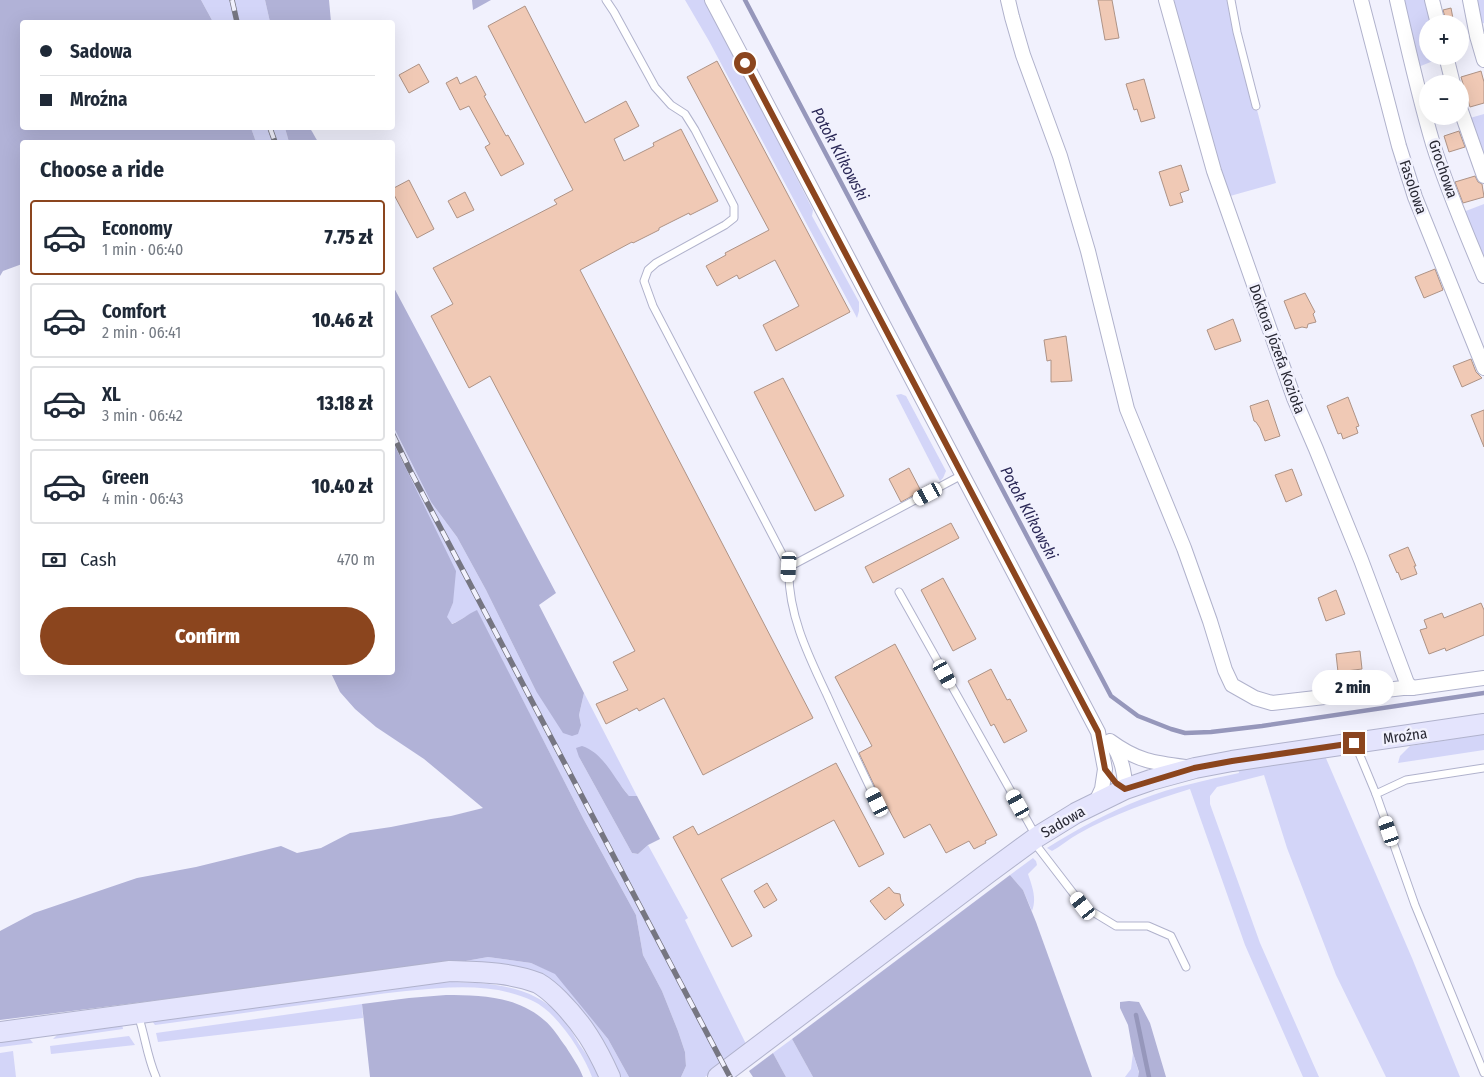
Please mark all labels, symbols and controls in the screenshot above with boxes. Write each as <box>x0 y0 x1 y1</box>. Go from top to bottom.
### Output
map controls <box>1419 15 1469 125</box>
button: + <box>1419 15 1469 65</box>
text: Sadowa <box>70 40 132 63</box>
route start <box>734 52 756 74</box>
button: − <box>1419 75 1469 125</box>
text: Mroźna <box>70 88 127 111</box>
water label: Potok Klikowski <box>807 104 873 204</box>
street label: Grochowa <box>1425 137 1461 201</box>
text: Choose a ride <box>40 156 164 183</box>
street label: Fasolowa <box>1395 158 1431 216</box>
icon: car <box>42 215 87 260</box>
text: Economy <box>102 217 172 240</box>
text: 7.75 zł <box>325 226 373 249</box>
text: 1 min · 06:40 <box>102 240 183 259</box>
street label: Doktora Józefa Kozioła <box>1245 282 1309 416</box>
icon: car <box>42 298 87 343</box>
text: Comfort <box>102 300 166 323</box>
text: 10.46 zł <box>312 309 373 332</box>
text: 2 min · 06:41 <box>102 323 181 342</box>
icon: car <box>42 381 87 426</box>
text: XL <box>102 383 121 406</box>
text: 13.18 zł <box>317 392 373 415</box>
text: 3 min · 06:42 <box>102 406 183 425</box>
water label: Potok Klikowski <box>996 463 1062 563</box>
icon: car <box>42 464 87 509</box>
text: Green <box>102 466 149 489</box>
text: 10.40 zł <box>312 475 373 498</box>
car <box>911 480 944 508</box>
text: 4 min · 06:43 <box>102 489 184 508</box>
icon: cash <box>40 546 68 574</box>
text: Cash <box>80 548 117 571</box>
text: 470 m <box>337 550 375 569</box>
car <box>780 552 797 582</box>
button: Confirm <box>40 607 375 665</box>
car <box>931 657 958 691</box>
callout: 2 min <box>1313 670 1395 706</box>
text: 2 min <box>1335 678 1371 697</box>
street label: Mroźna <box>1382 724 1428 748</box>
route end <box>1343 732 1365 754</box>
car <box>863 785 890 819</box>
car <box>1004 787 1031 821</box>
street label: Sadowa <box>1038 802 1088 842</box>
car <box>1377 814 1400 848</box>
car <box>1067 890 1098 922</box>

